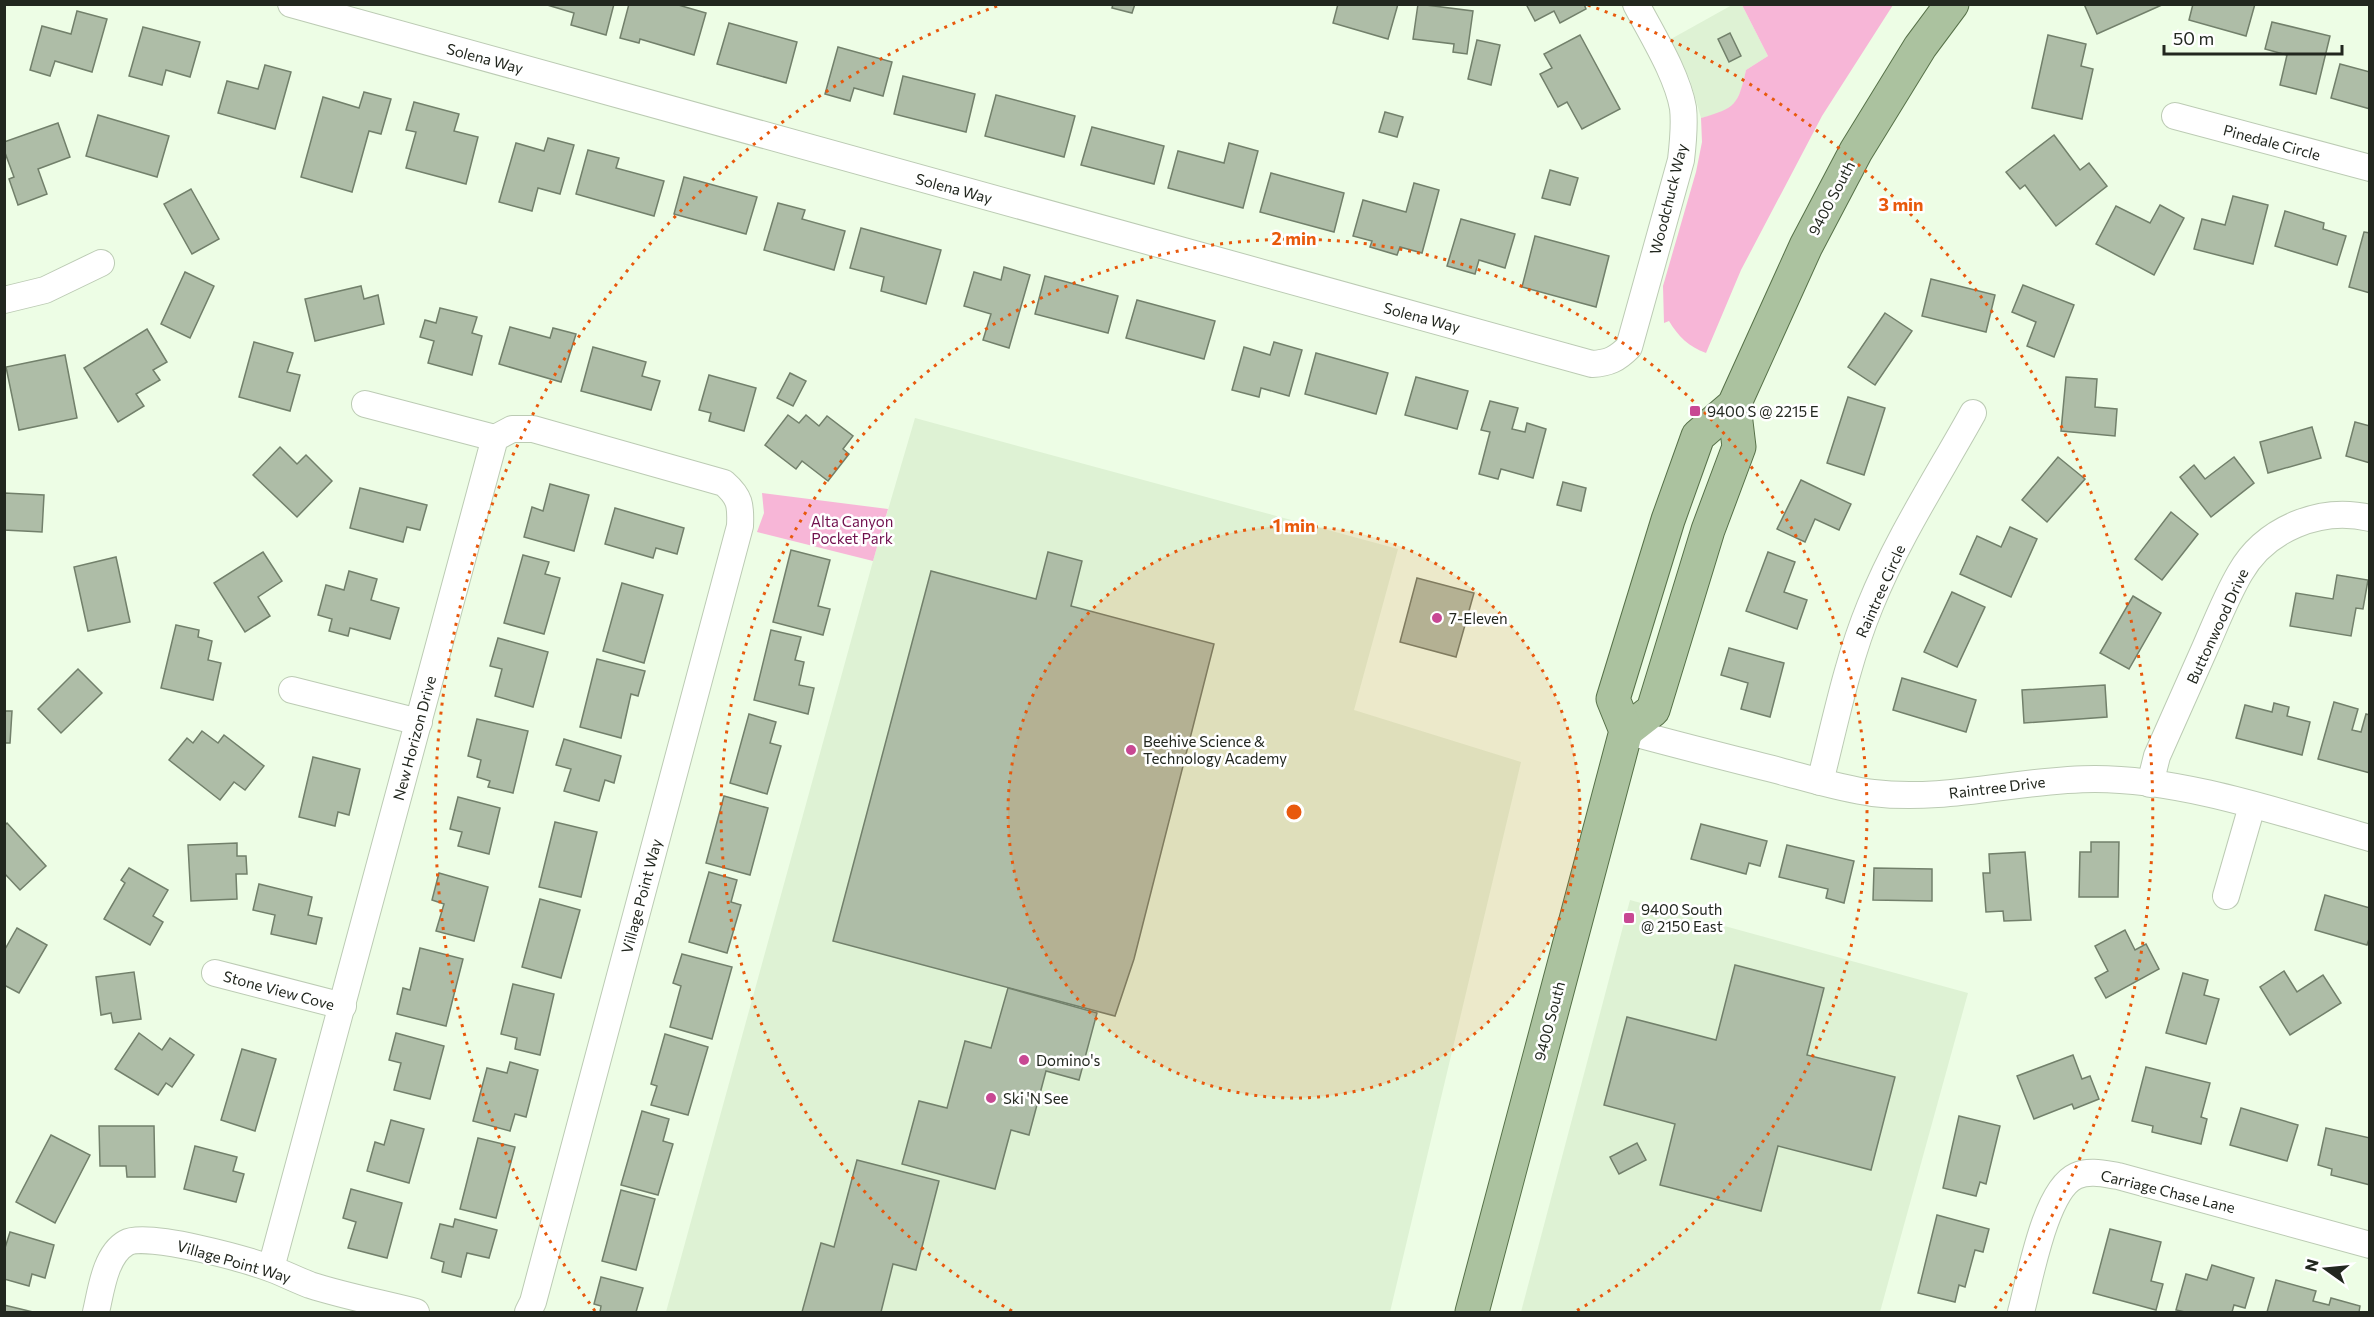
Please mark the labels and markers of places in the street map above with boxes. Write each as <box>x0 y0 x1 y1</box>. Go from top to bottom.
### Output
place label: 9400 S @ 2215 E <box>1707 402 1819 420</box>
marker: 9400 S @ 2215 E <box>1688 404 1702 418</box>
place label: 7-Eleven <box>1449 609 1508 627</box>
marker: 7-Eleven <box>1430 611 1444 625</box>
place label: Beehive Science & Technology Academy <box>1143 732 1287 767</box>
marker: Beehive Science & Technology Academy <box>1124 743 1138 757</box>
centre of rings <box>1284 802 1304 822</box>
place label: 9400 South @ 2150 East <box>1641 900 1723 935</box>
marker: 9400 South @ 2150 East <box>1622 911 1636 925</box>
place label: Domino's <box>1036 1051 1101 1069</box>
marker: Domino's <box>1017 1053 1031 1067</box>
place label: Ski 'N See <box>1003 1089 1069 1107</box>
marker: Ski 'N See <box>984 1091 998 1105</box>

